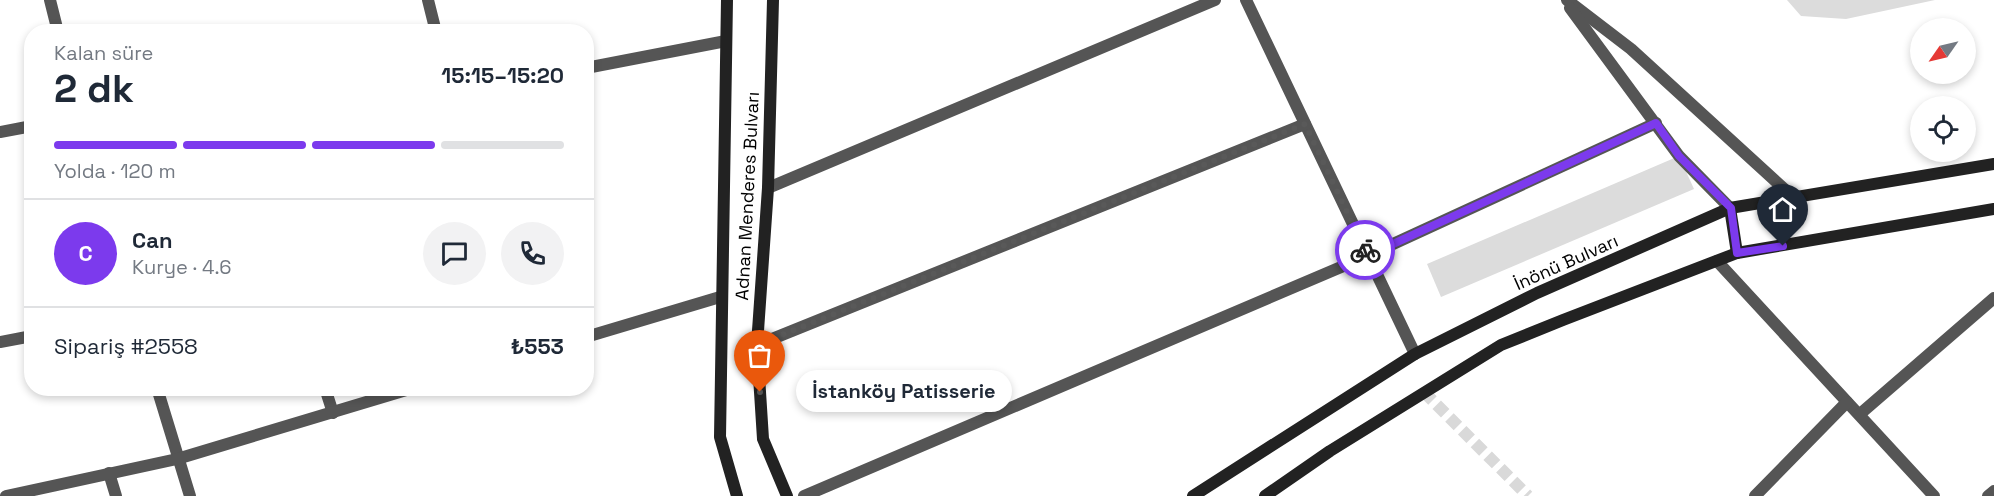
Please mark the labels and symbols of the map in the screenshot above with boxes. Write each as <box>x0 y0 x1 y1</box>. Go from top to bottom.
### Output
north arrow <box>1910 18 1976 84</box>
street label: Adnan Menderes Bulvarı <box>730 91 764 301</box>
pin <box>1757 184 1808 246</box>
courier <box>1335 220 1395 280</box>
street label: İnönü Bulvarı <box>1510 229 1622 295</box>
pin <box>734 330 785 392</box>
callout: İstanköy Patisserie <box>796 371 1012 413</box>

